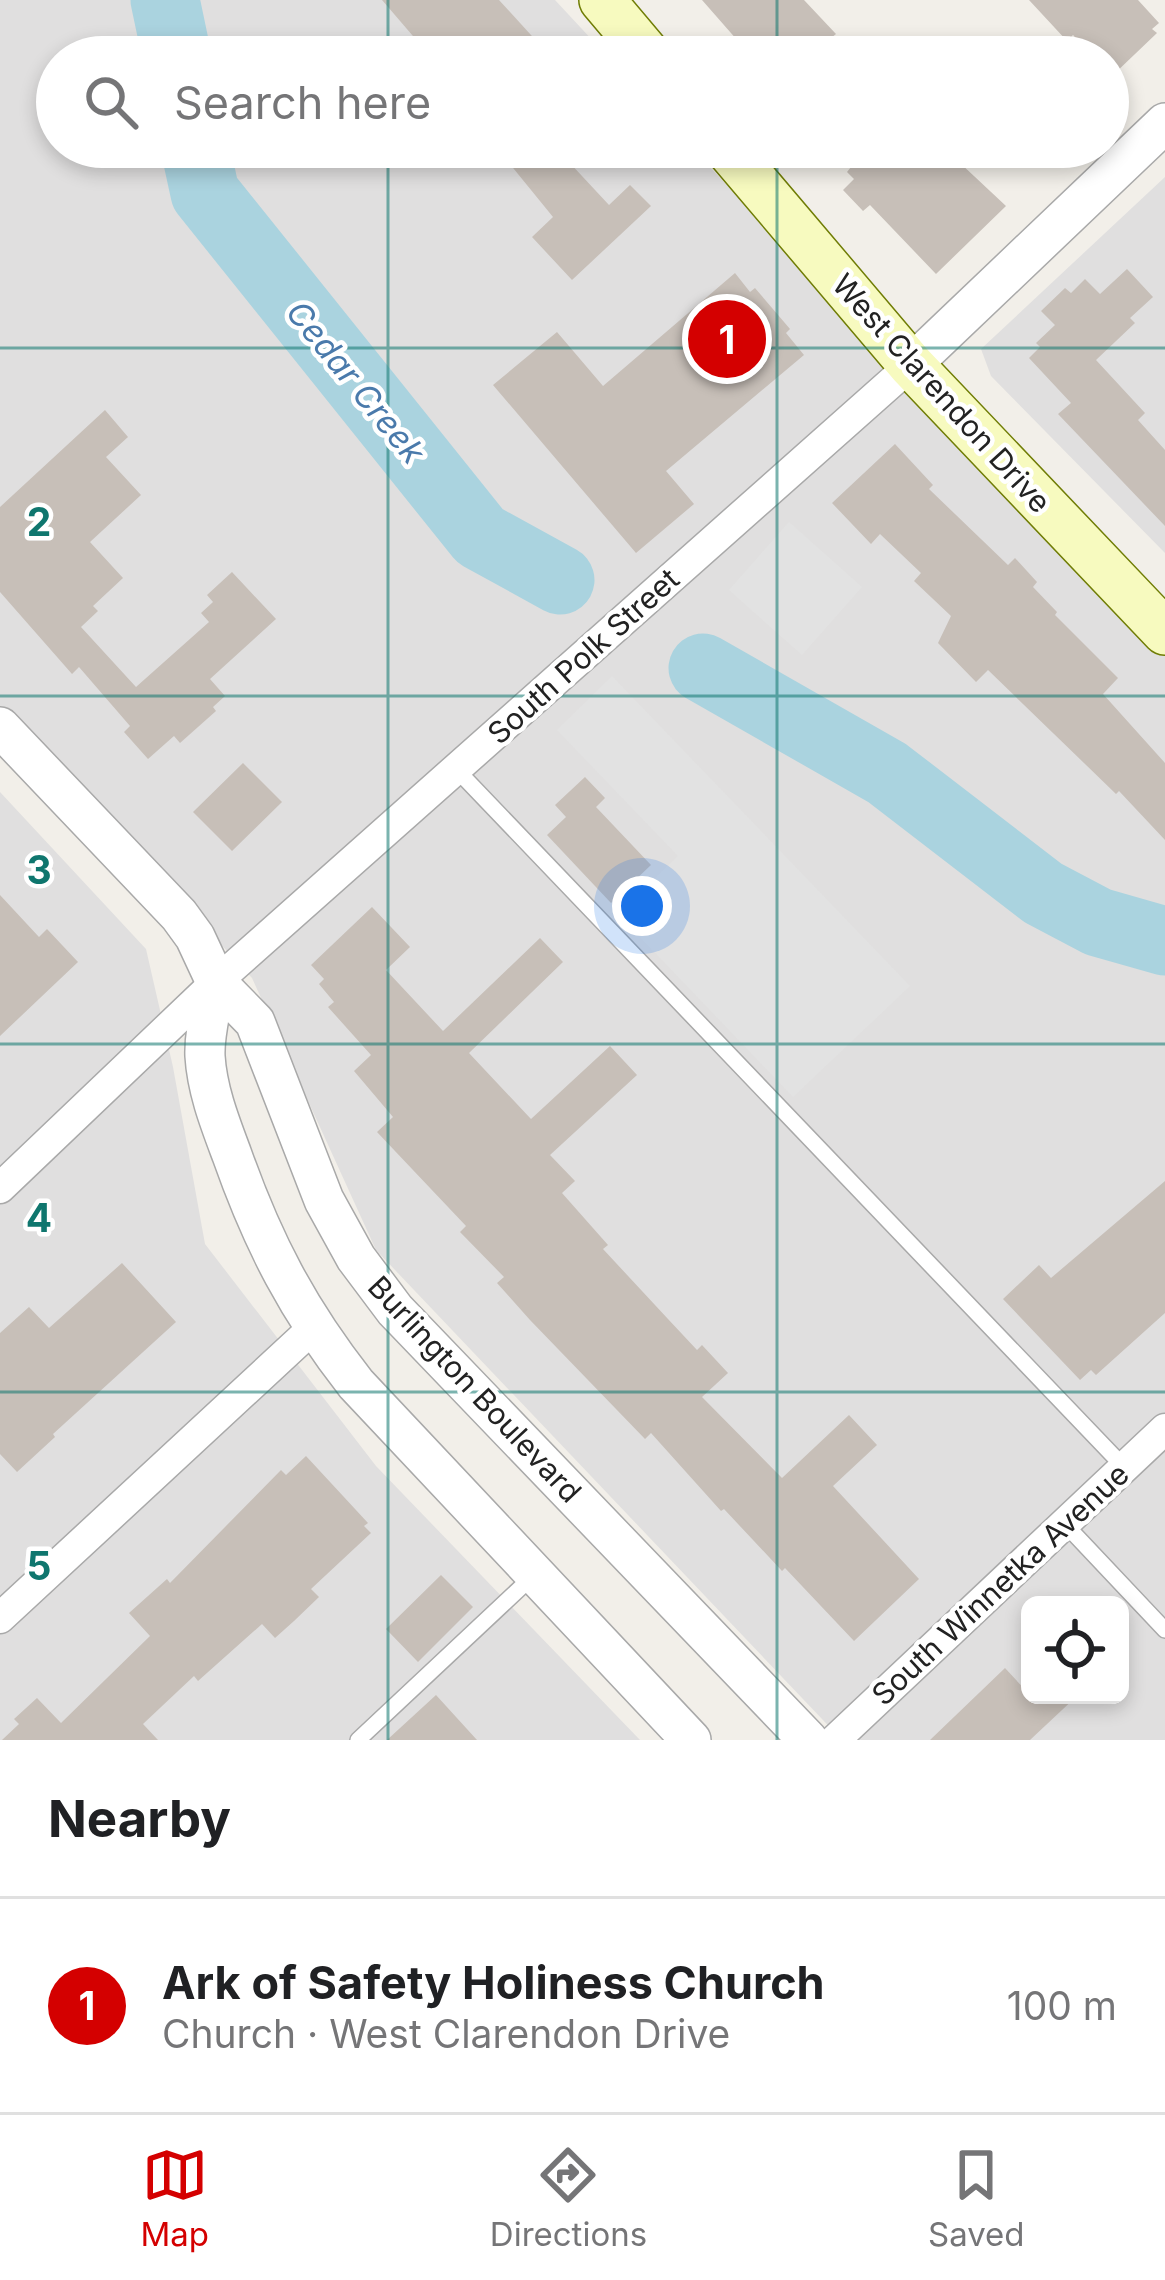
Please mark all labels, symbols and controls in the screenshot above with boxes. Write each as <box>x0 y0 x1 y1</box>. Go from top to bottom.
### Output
search box <box>36 36 1129 168</box>
icon: search <box>78 69 144 135</box>
text: Search here <box>174 75 431 130</box>
street label: West Clarendon Drive <box>825 266 1059 520</box>
water label: Cedar Creek <box>278 293 434 472</box>
pin: 1 <box>688 294 766 384</box>
text: 2 <box>27 498 51 545</box>
street label: South Polk Street <box>480 561 686 751</box>
text: 3 <box>26 846 52 893</box>
your location <box>612 876 672 936</box>
text: 4 <box>26 1194 52 1241</box>
street label: Burlington Boulevard <box>361 1269 589 1509</box>
street label: South Winnetka Avenue <box>864 1456 1136 1712</box>
text: 5 <box>27 1542 51 1589</box>
map controls <box>1021 1596 1129 1704</box>
button: locate <box>1021 1596 1129 1704</box>
text: Nearby <box>48 1788 231 1849</box>
text: Ark of Safety Holiness Church <box>162 1955 825 2010</box>
text: 1 <box>79 1982 95 2029</box>
text: 100 m <box>1007 1982 1117 2029</box>
text: Church · West Clarendon Drive <box>162 2010 730 2057</box>
tab: Map <box>140 2142 209 2254</box>
tab: Directions <box>490 2142 647 2254</box>
tab: Saved <box>928 2142 1025 2254</box>

